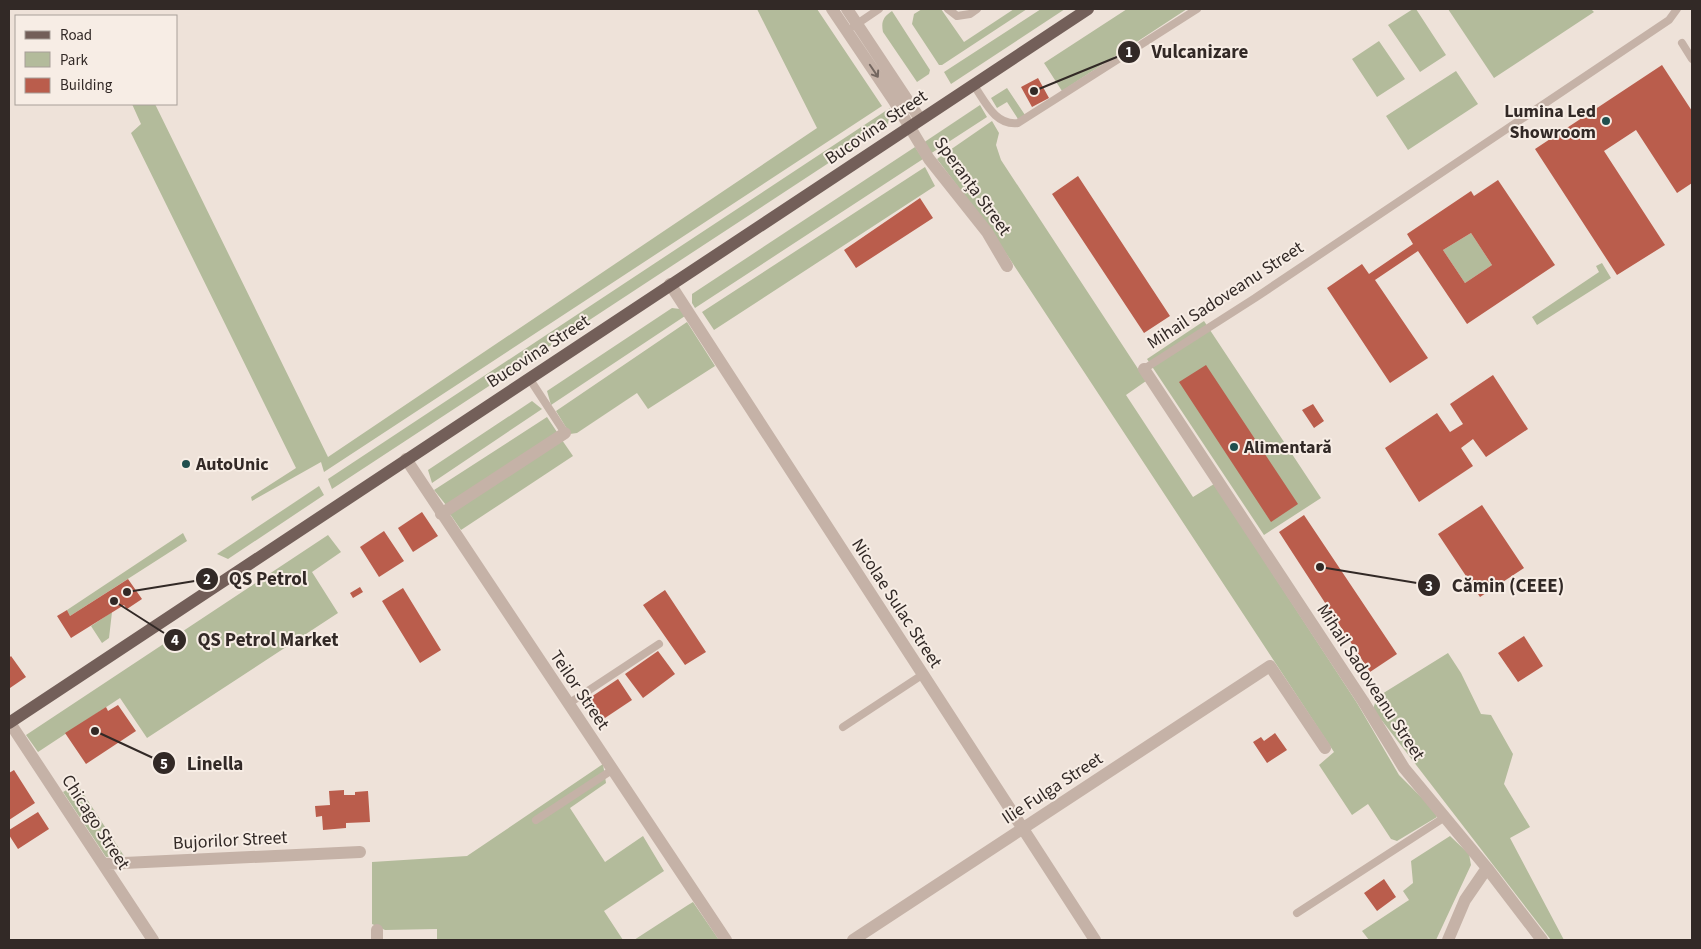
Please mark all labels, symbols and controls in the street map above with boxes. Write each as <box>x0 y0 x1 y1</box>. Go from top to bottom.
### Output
legend <box>15 15 178 105</box>
text: Road <box>60 25 92 46</box>
callout: Vulcanizare <box>1117 35 1258 69</box>
text: Vulcanizare <box>1151 39 1249 66</box>
text: 1 <box>1125 42 1133 63</box>
text: Park <box>60 50 89 71</box>
one-way arrow <box>869 63 879 77</box>
text: Building <box>60 75 113 96</box>
street label: Bucovina Street <box>820 84 932 171</box>
place label: Lumina Led Showroom <box>1504 99 1596 145</box>
marker: Lumina Led Showroom <box>1600 115 1612 127</box>
street label: Speranța Street <box>928 132 1017 241</box>
street label: Mihail Sadoveanu Street <box>1142 235 1308 355</box>
street label: Bucovina Street <box>482 309 595 394</box>
place label: Alimentară <box>1243 435 1332 460</box>
marker: Alimentară <box>1228 441 1240 453</box>
place label: AutoUnic <box>195 452 269 477</box>
marker: AutoUnic <box>180 458 192 470</box>
street label: Nicolae Sulac Street <box>845 534 948 673</box>
callout: QS Petrol <box>194 562 318 596</box>
text: QS Petrol <box>229 566 308 593</box>
callout: Cămin (CEEE) <box>1416 568 1574 602</box>
text: 2 <box>203 569 211 590</box>
text: Cămin (CEEE) <box>1452 573 1564 600</box>
text: 3 <box>1425 576 1433 597</box>
street label: Mihail Sadoveanu Street <box>1311 599 1431 765</box>
callout: QS Petrol Market <box>162 623 348 657</box>
text: QS Petrol Market <box>197 627 339 654</box>
text: 4 <box>171 630 179 651</box>
street label: Teilor Street <box>544 646 615 735</box>
callout: Linella <box>151 746 253 780</box>
street label: Ilie Fulga Street <box>997 746 1108 830</box>
text: Linella <box>187 751 243 778</box>
text: 5 <box>160 754 168 775</box>
street label: Chicago Street <box>55 770 136 875</box>
street label: Bujorilor Street <box>172 825 288 856</box>

